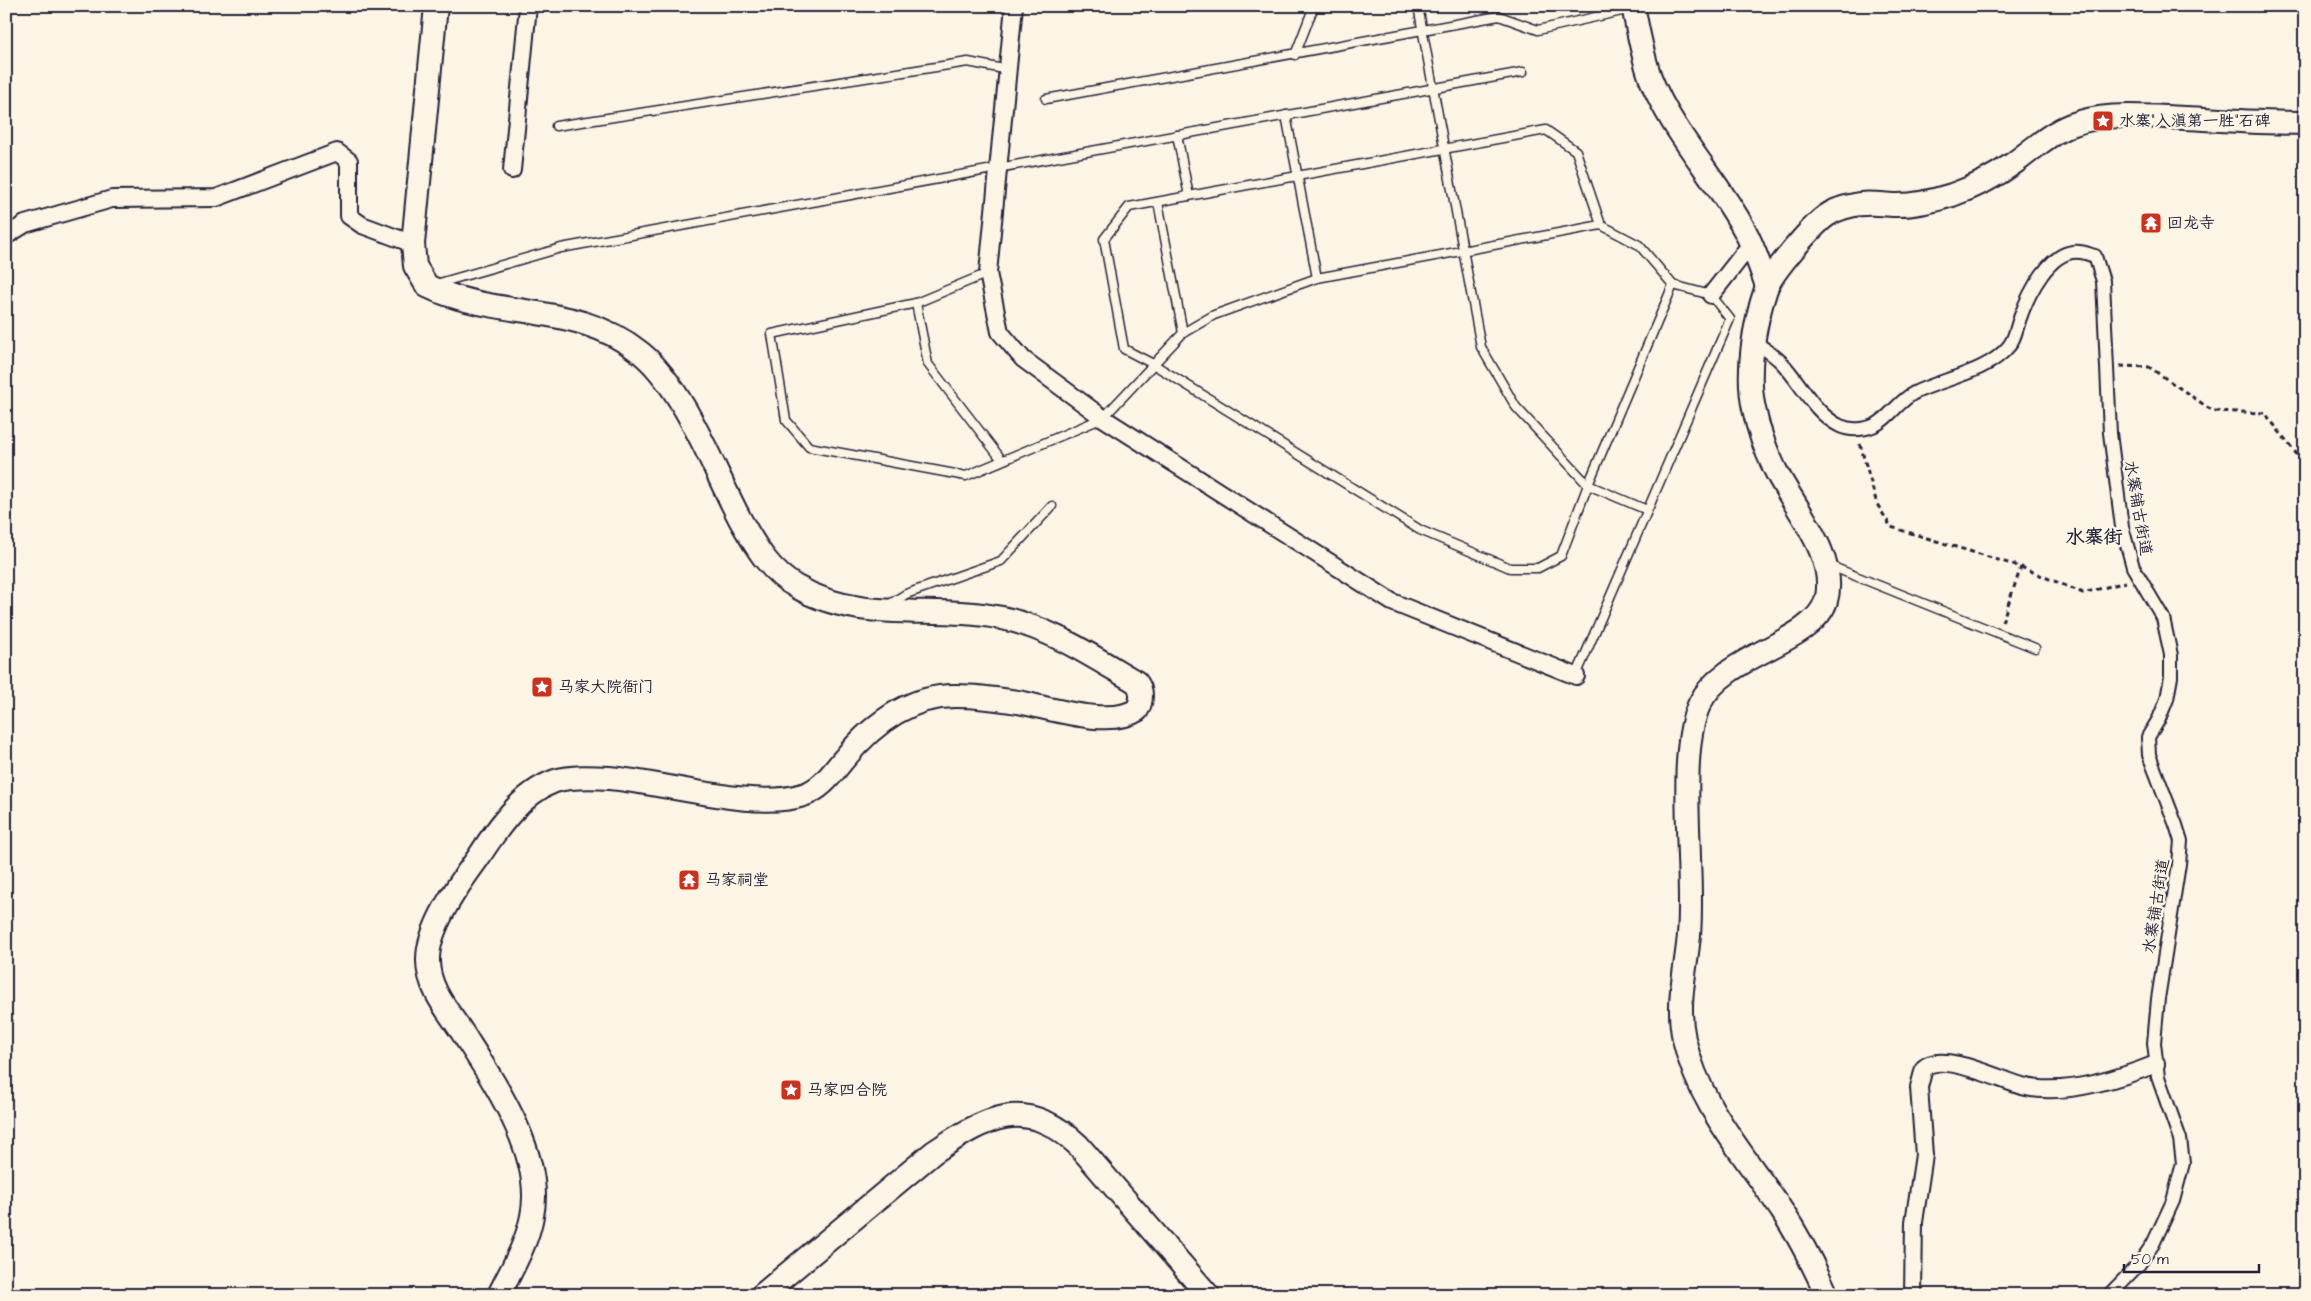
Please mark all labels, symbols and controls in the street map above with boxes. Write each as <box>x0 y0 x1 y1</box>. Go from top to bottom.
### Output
place icon: 水寨“入滇第一胜”石碑 <box>2091 109 2115 133</box>
place label: 水寨“入滇第一胜”石碑 <box>2119 110 2271 132</box>
temple icon: 回龙寺 <box>2139 211 2163 235</box>
place label: 回龙寺 <box>2167 212 2215 234</box>
street label: 水寨铺古街道 <box>2119 459 2157 557</box>
district label: 水寨街 <box>2065 524 2123 551</box>
place icon: 马家大院衙门 <box>530 675 554 699</box>
place label: 马家大院衙门 <box>558 676 654 698</box>
street label: 水寨铺古街道 <box>2138 857 2174 955</box>
temple icon: 马家祠堂 <box>677 868 701 892</box>
place label: 马家祠堂 <box>705 869 769 891</box>
place icon: 马家四合院 <box>779 1078 803 1102</box>
place label: 马家四合院 <box>807 1079 887 1101</box>
scale bar <box>2124 1241 2258 1273</box>
text: 50 m <box>2131 1249 2169 1270</box>

